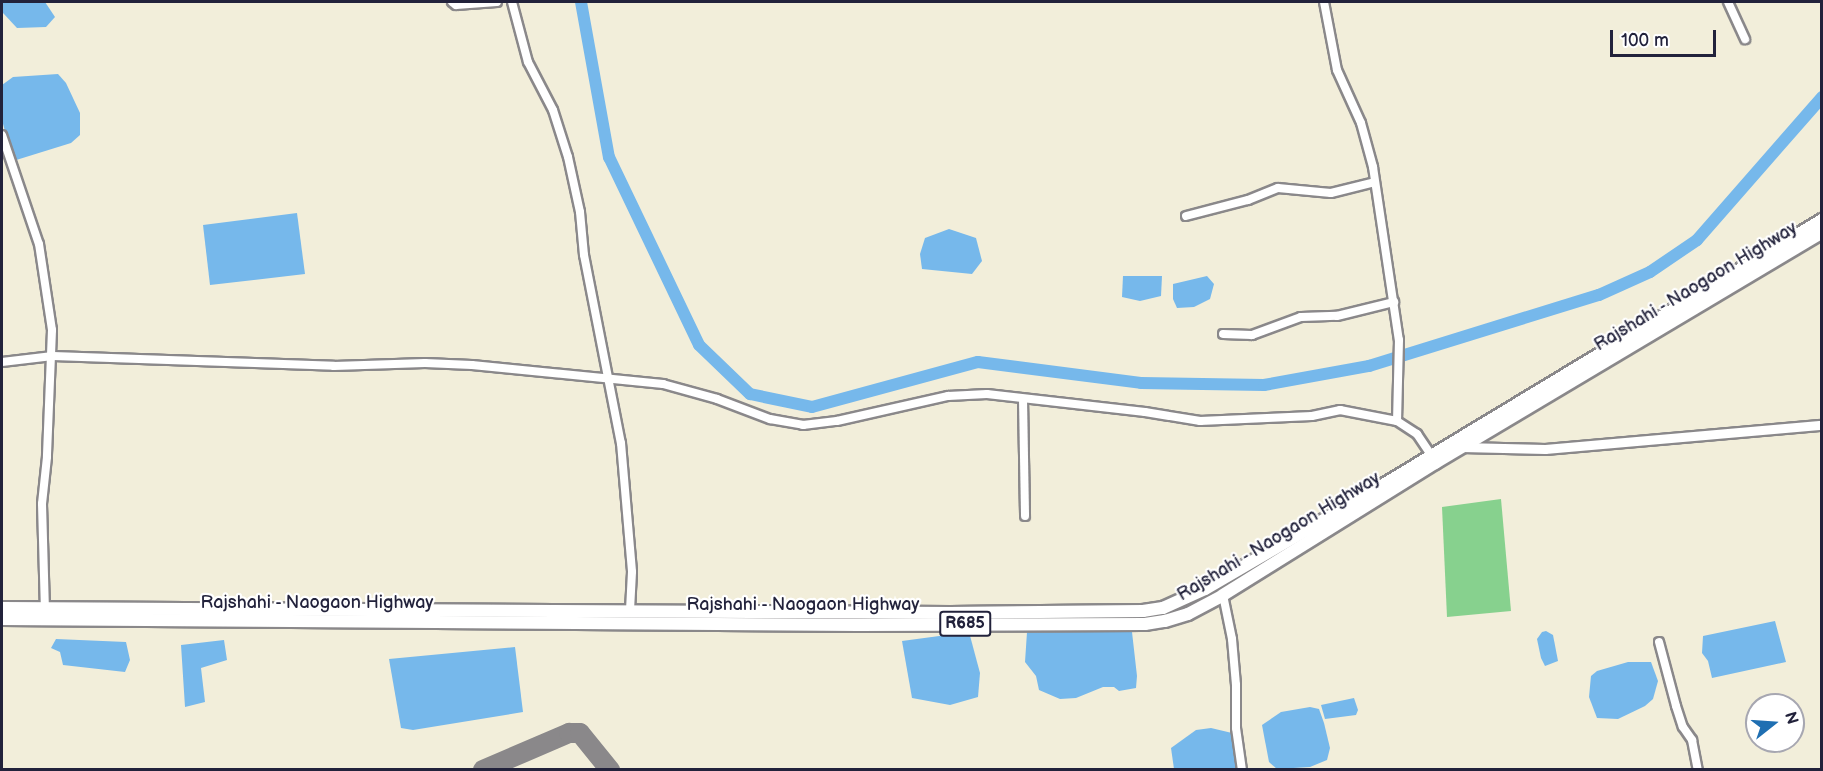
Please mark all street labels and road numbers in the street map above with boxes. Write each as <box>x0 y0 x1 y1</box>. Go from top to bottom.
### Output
street label: Rajshahi - Naogaon Highway <box>1590 217 1802 357</box>
street label: Rajshahi - Naogaon Highway <box>1173 467 1385 607</box>
street label: Rajshahi - Naogaon Highway <box>200 592 434 614</box>
street label: Rajshahi - Naogaon Highway <box>686 594 920 616</box>
road number: R685 <box>938 611 992 637</box>

